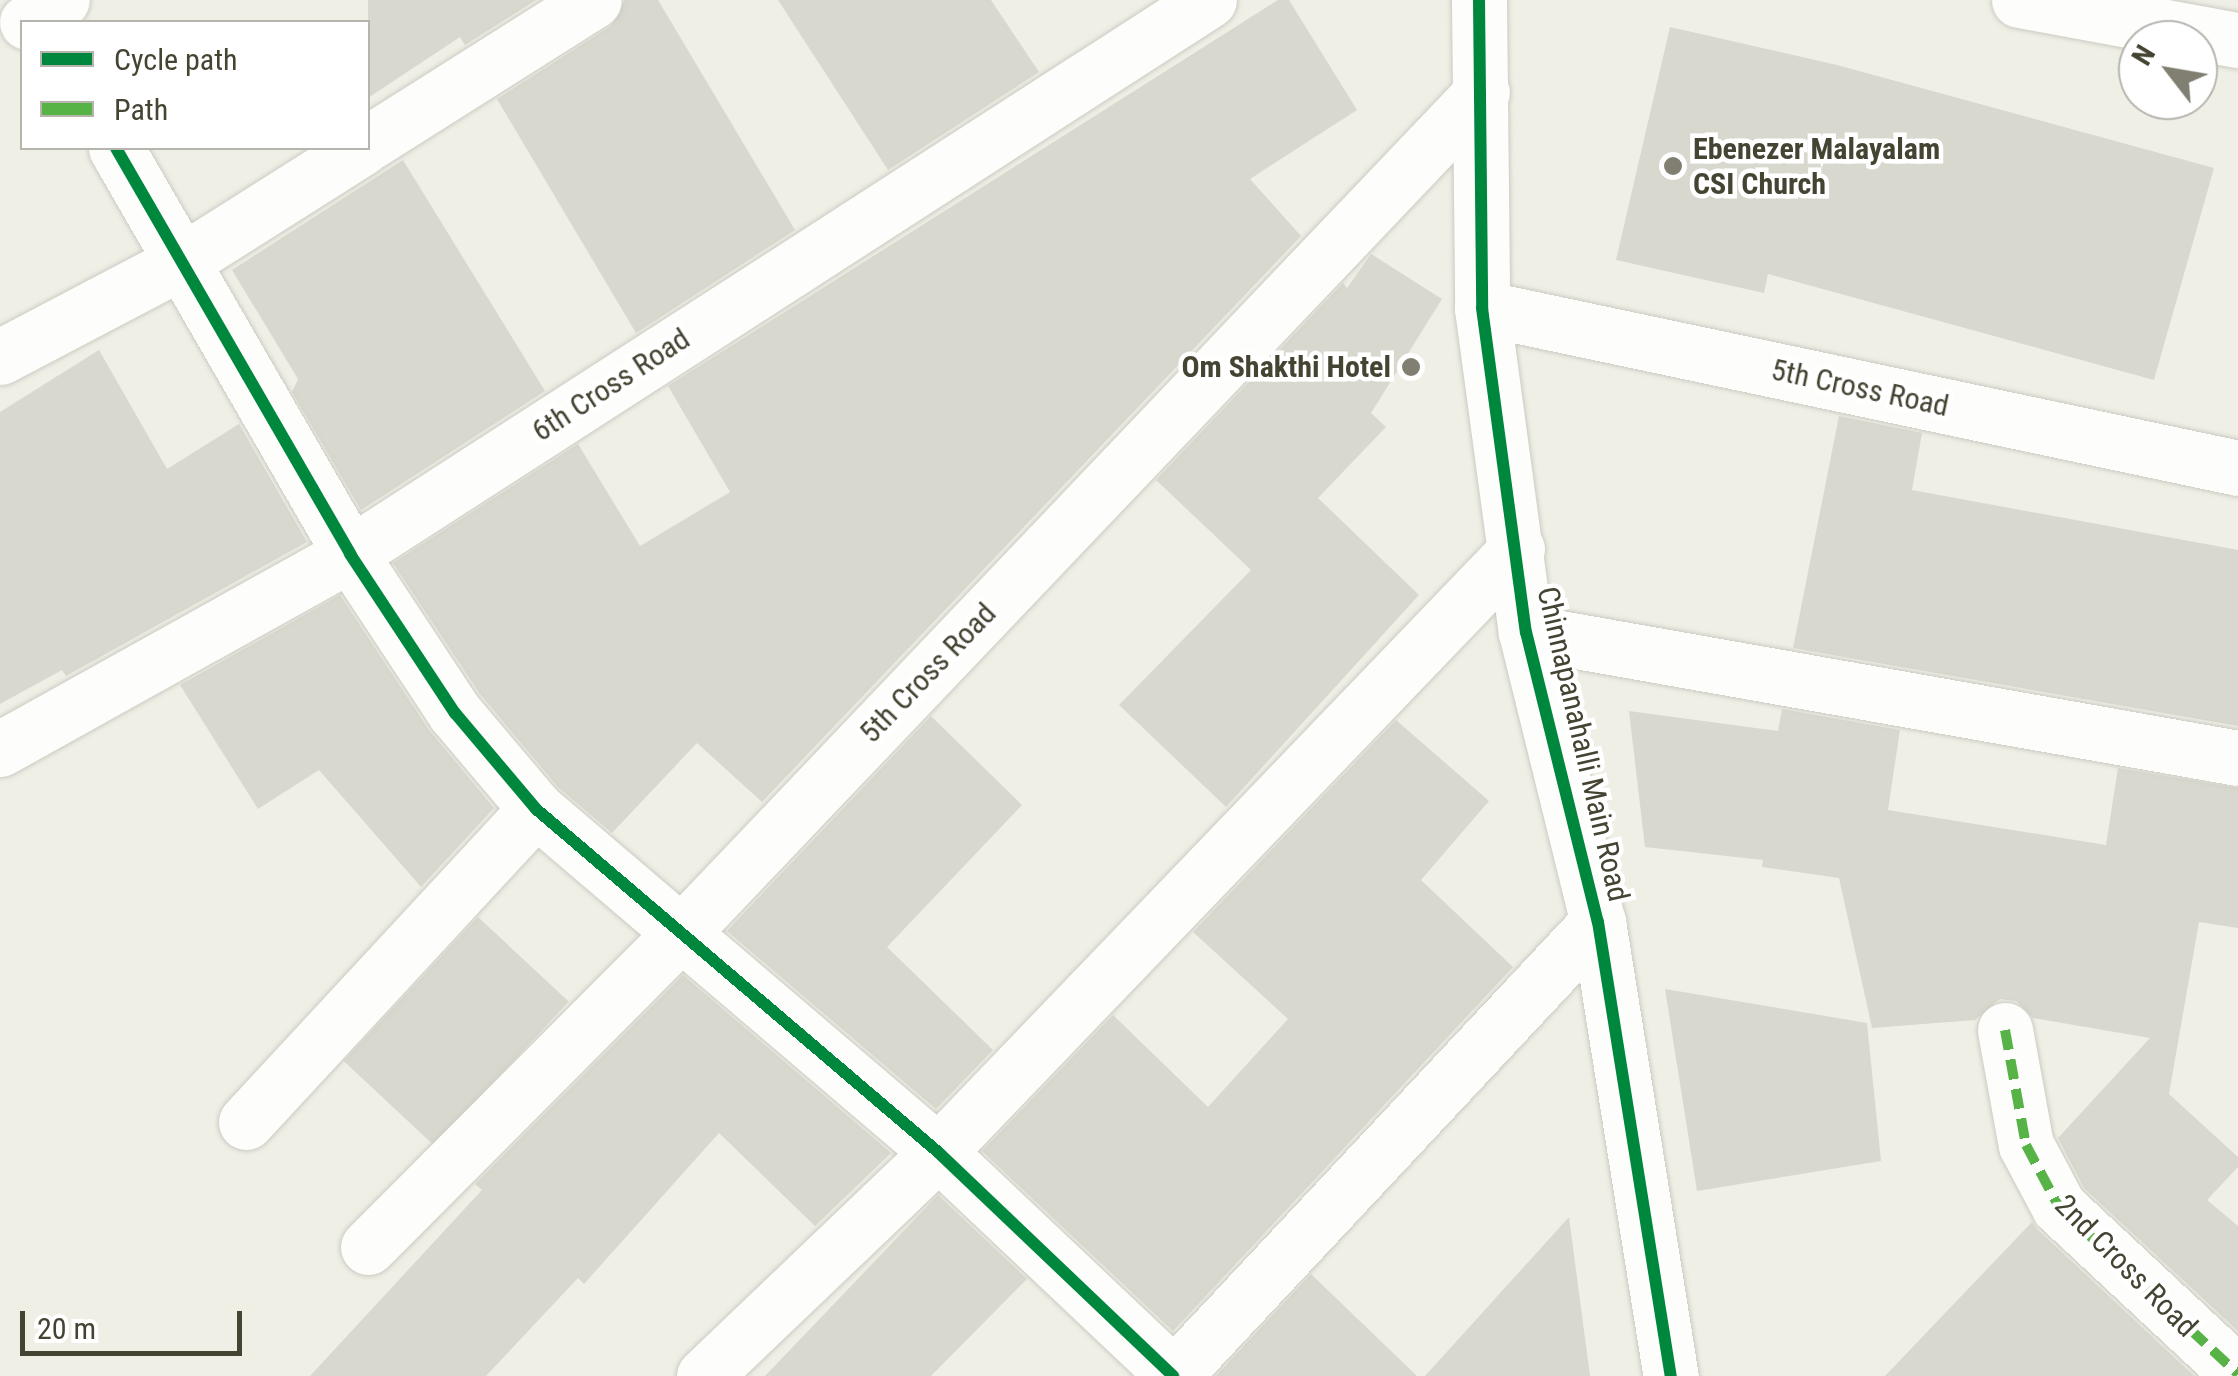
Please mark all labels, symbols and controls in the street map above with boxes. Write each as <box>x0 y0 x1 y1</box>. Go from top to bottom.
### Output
legend <box>20 20 370 150</box>
north arrow <box>2118 20 2218 120</box>
text: N <box>2125 39 2162 71</box>
text: Cycle path <box>114 42 238 77</box>
text: Path <box>114 92 168 127</box>
place label: Ebenezer Malayalam CSI Church <box>1693 131 1940 202</box>
marker: Ebenezer Malayalam CSI Church <box>1662 155 1684 177</box>
street label: 6th Cross Road <box>526 321 696 449</box>
place label: Om Shakthi Hotel <box>1181 349 1391 385</box>
street label: 5th Cross Road <box>1768 352 1952 424</box>
marker: Om Shakthi Hotel <box>1400 356 1422 378</box>
street label: Chinnapanahalli Main Road <box>1529 583 1637 905</box>
street label: 5th Cross Road <box>852 596 1004 750</box>
street label: 2nd Cross Road <box>2047 1187 2205 1345</box>
scale bar <box>25 1291 248 1353</box>
text: 20 m <box>37 1311 96 1346</box>

